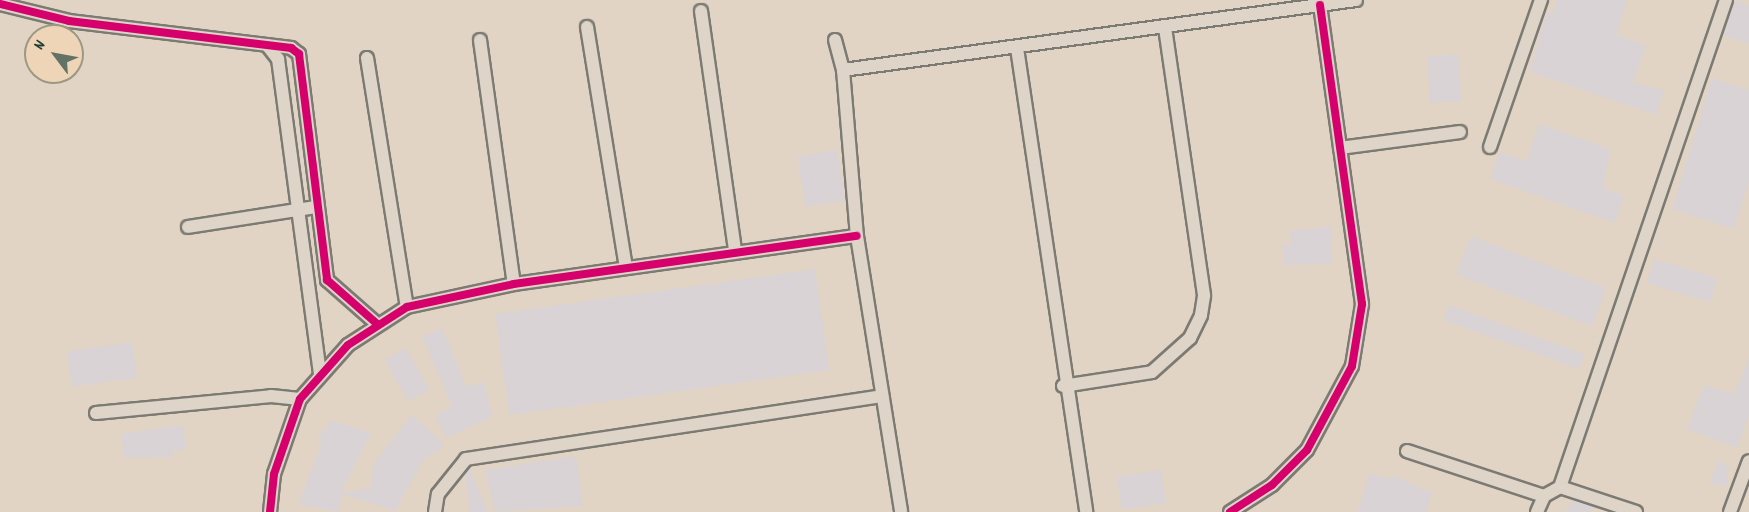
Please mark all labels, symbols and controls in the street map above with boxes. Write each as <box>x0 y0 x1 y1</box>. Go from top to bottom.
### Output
north arrow <box>24 24 84 84</box>
text: N <box>28 36 52 55</box>

